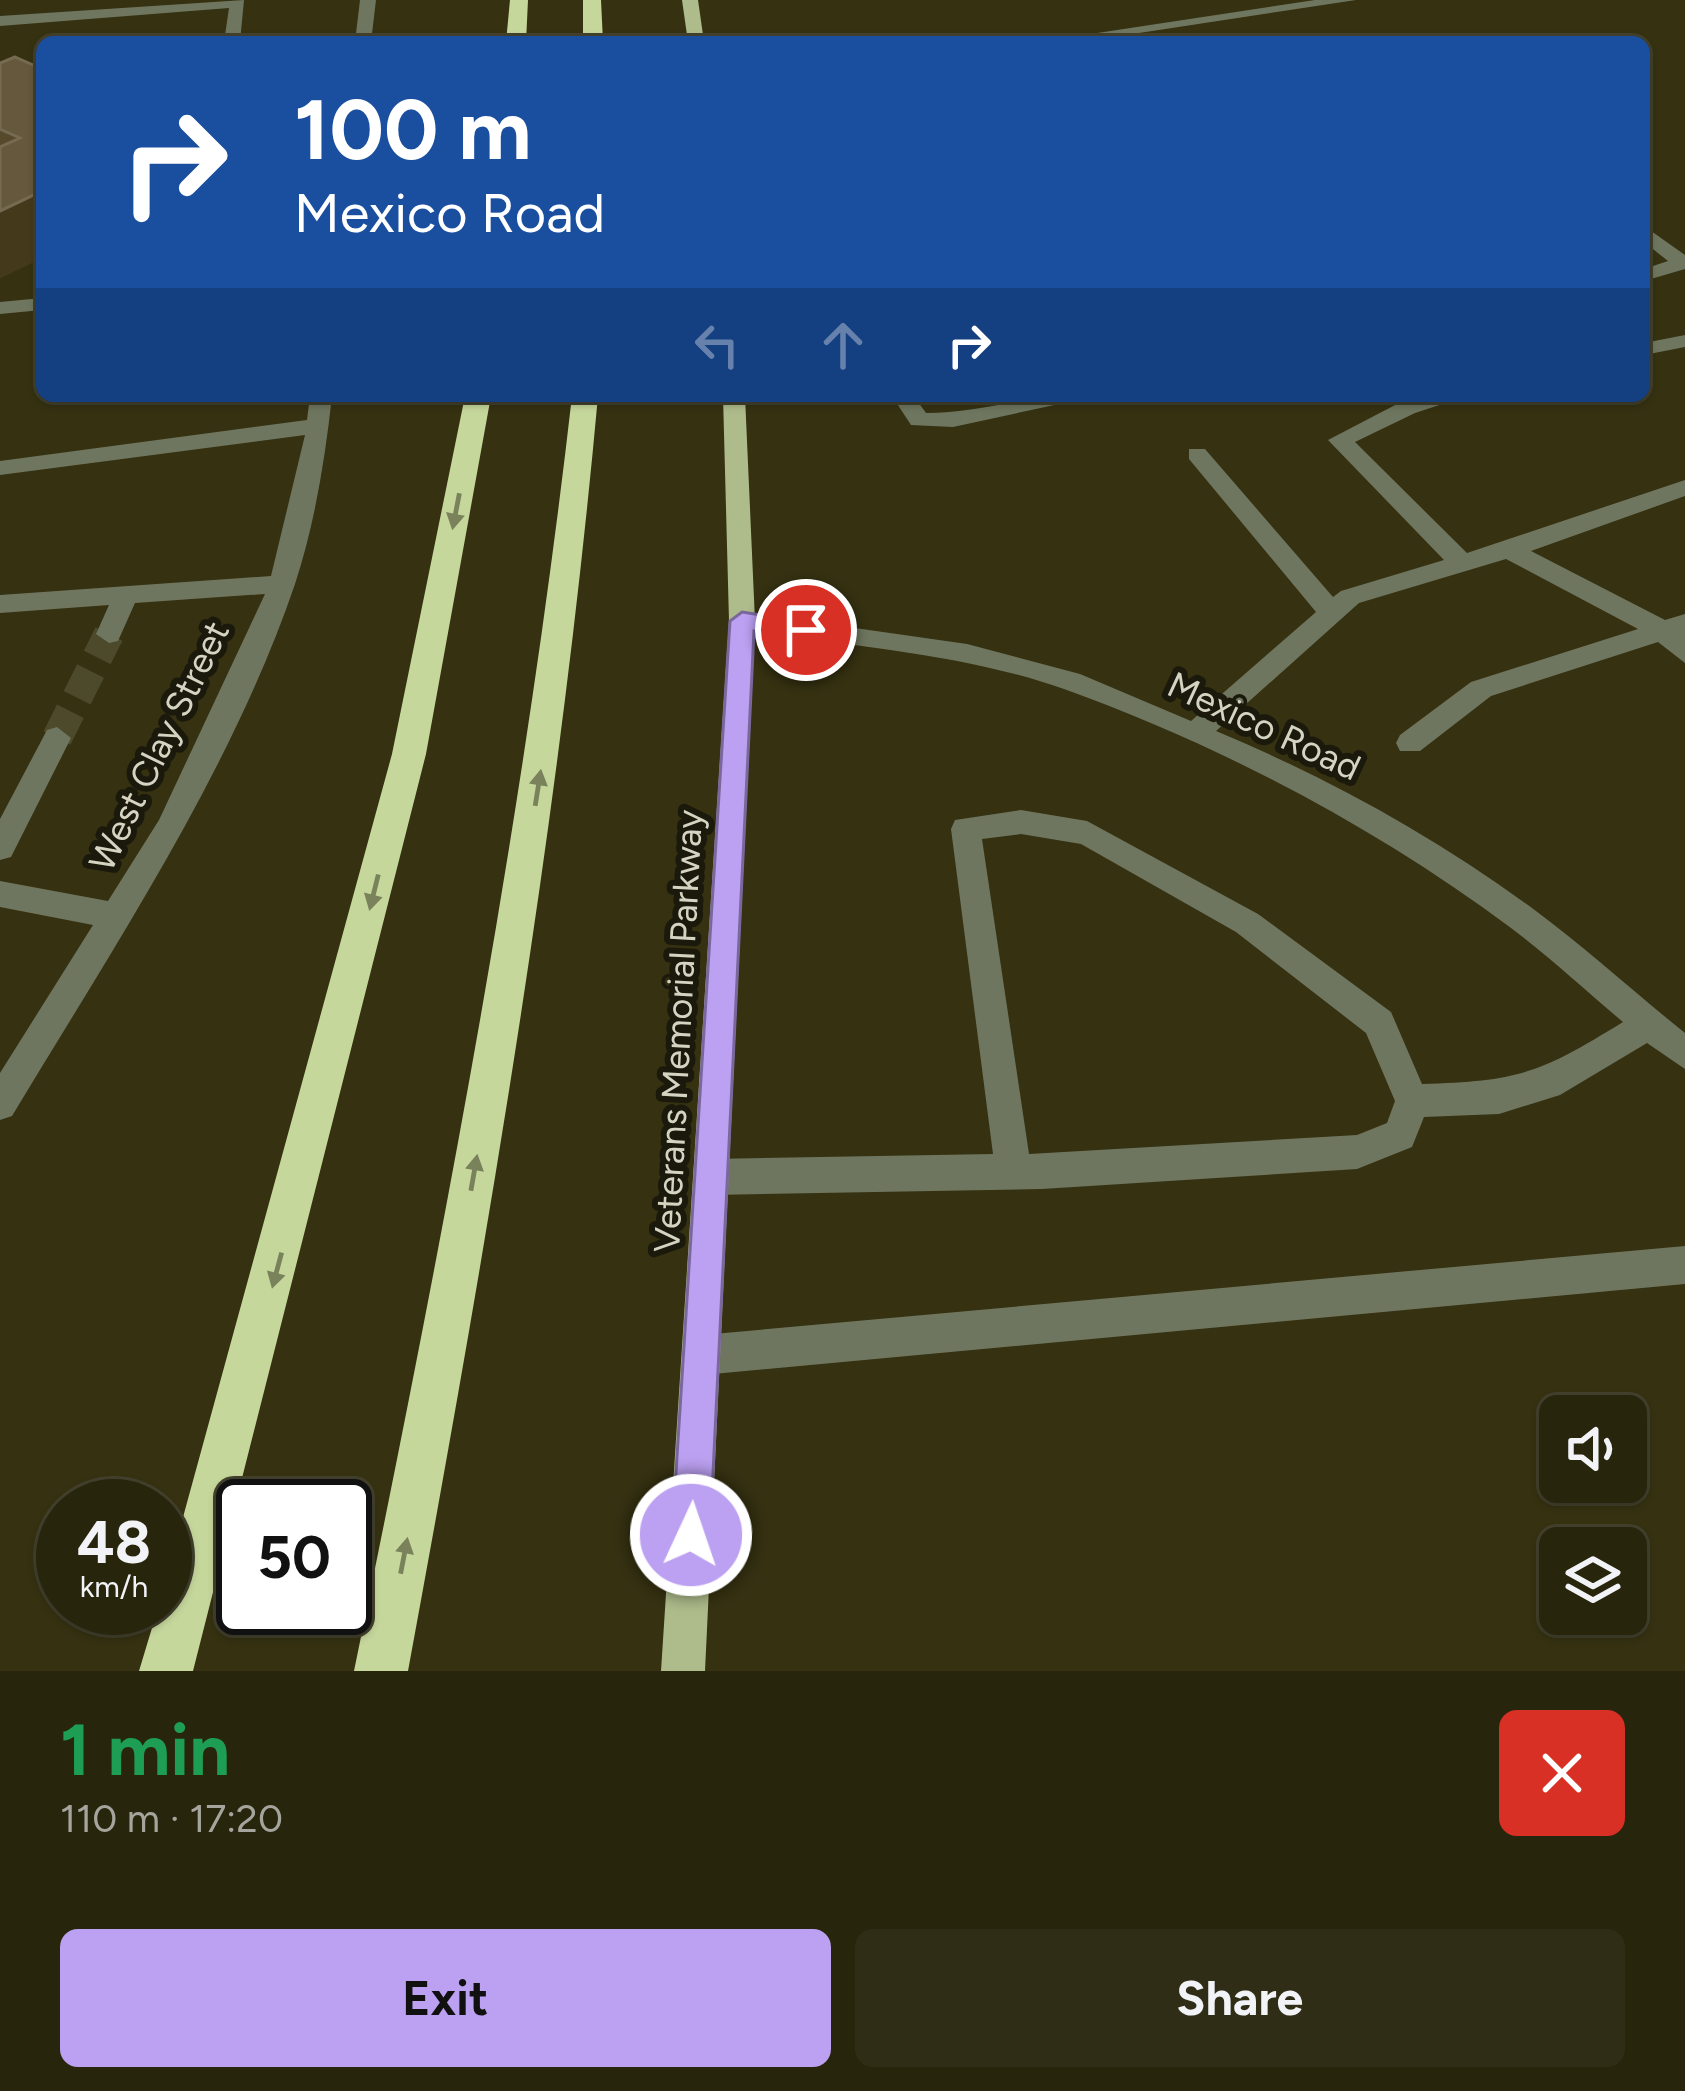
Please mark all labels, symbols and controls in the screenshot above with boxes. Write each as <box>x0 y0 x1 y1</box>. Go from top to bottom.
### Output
text: 100 m <box>294 79 532 180</box>
icon: right <box>96 84 252 240</box>
text: Mexico Road <box>294 181 605 246</box>
icon: left <box>684 312 750 378</box>
icon: ahead <box>810 312 876 378</box>
icon: right <box>936 312 1002 378</box>
one-way arrow <box>446 493 465 530</box>
pin <box>755 579 857 681</box>
icon: arrive <box>773 597 839 663</box>
street label: West Clay Street <box>80 614 238 878</box>
street label: Mexico Road <box>1161 663 1367 789</box>
one-way arrow <box>529 769 548 806</box>
street label: Veterans Memorial Parkway <box>645 808 711 1253</box>
one-way arrow <box>364 874 383 911</box>
one-way arrow <box>465 1153 484 1191</box>
one-way arrow <box>266 1251 285 1288</box>
map controls <box>1539 1395 1647 1635</box>
button: sound <box>1539 1395 1647 1503</box>
position arrow <box>628 1472 754 1598</box>
speed limit sign: 50 <box>216 1479 372 1635</box>
text: 48 <box>77 1506 151 1578</box>
button: layers <box>1539 1527 1647 1635</box>
one-way arrow <box>395 1537 414 1575</box>
text: km/h <box>80 1568 148 1605</box>
text: 1 min <box>60 1707 230 1793</box>
button: close <box>1499 1710 1625 1836</box>
text: 110 m · 17:20 <box>60 1795 283 1842</box>
button: Exit <box>60 1929 831 2067</box>
button: Share <box>855 1929 1625 2067</box>

